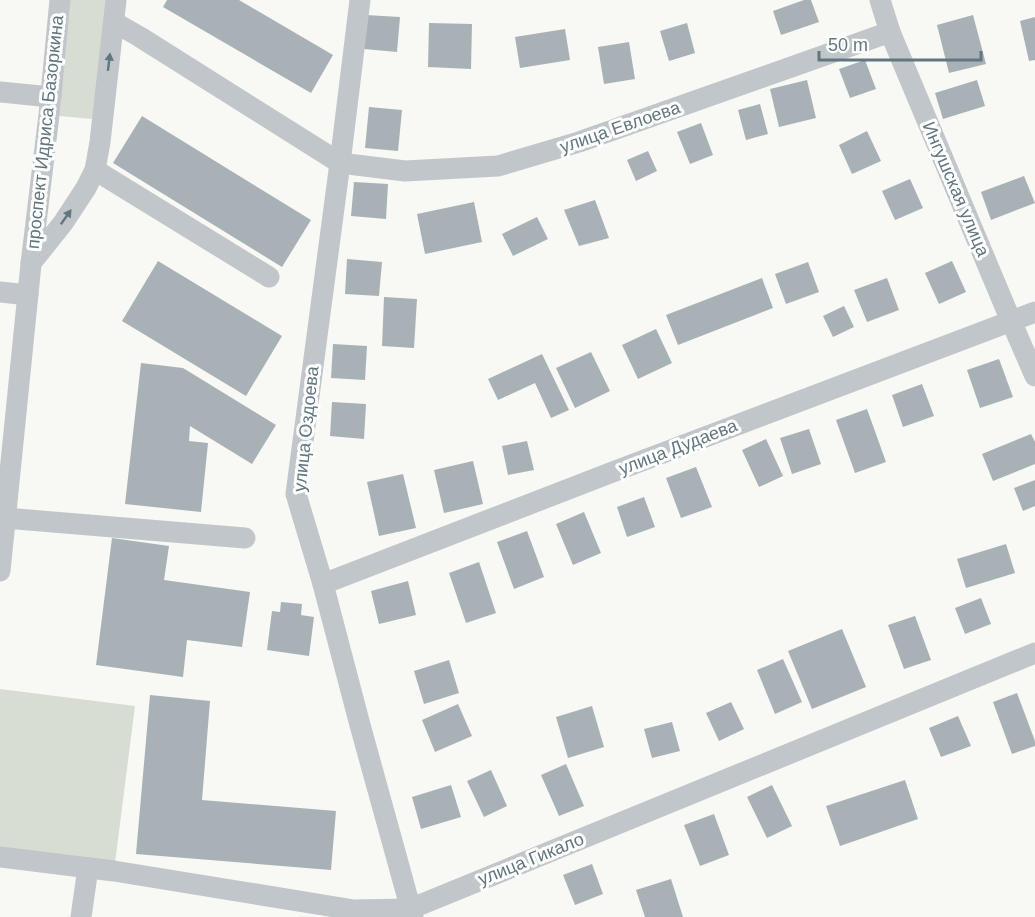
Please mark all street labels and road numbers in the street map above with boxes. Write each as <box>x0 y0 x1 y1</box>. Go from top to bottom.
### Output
street label: проспект Идриса Базоркина <box>23 13 67 250</box>
street label: улица Евлоева <box>557 97 684 157</box>
street label: Ингушская улица <box>919 119 994 260</box>
street label: улица Оздоева <box>289 364 323 493</box>
street label: улица Дудаева <box>616 415 741 479</box>
street label: улица Гикало <box>475 829 587 889</box>

